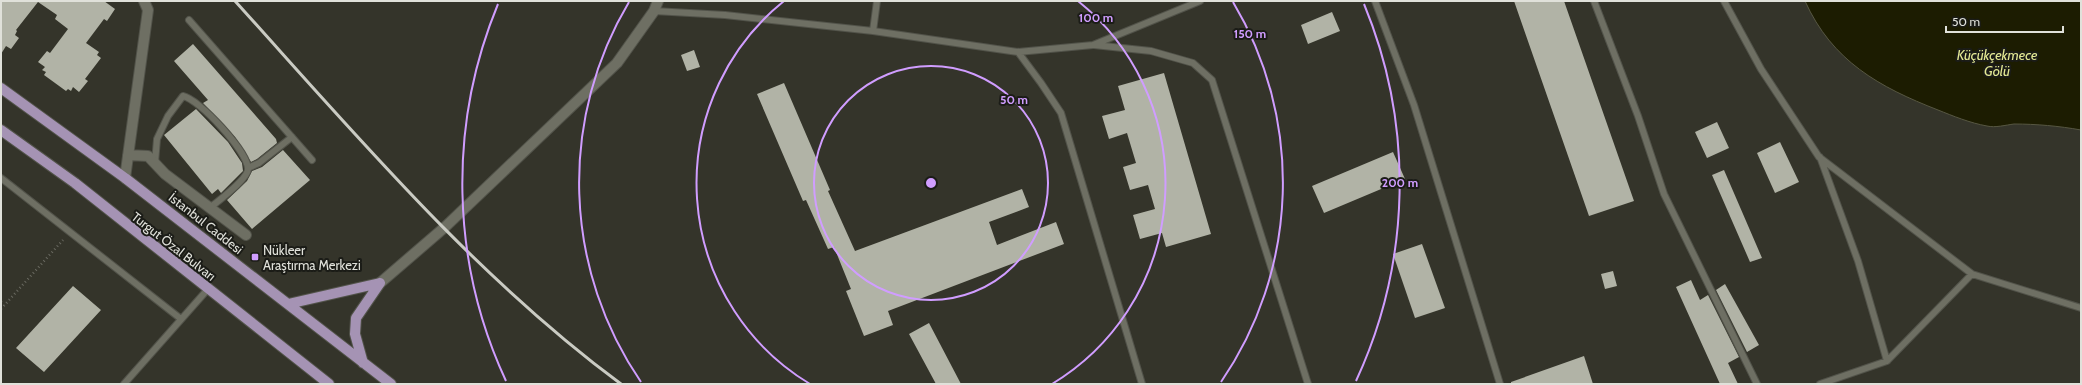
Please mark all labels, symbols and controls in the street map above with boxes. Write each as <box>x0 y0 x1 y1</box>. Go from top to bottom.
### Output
scale bar <box>1946 8 2063 34</box>
text: 100 m <box>1079 10 1113 25</box>
text: 50 m <box>1952 14 1980 29</box>
text: 150 m <box>1234 26 1266 41</box>
water label: Küçükçekmece Gölü <box>1957 46 2038 80</box>
text: 50 m <box>1000 92 1028 107</box>
text: 200 m <box>1382 175 1418 190</box>
centre of rings <box>924 176 938 190</box>
street label: İstanbul Caddesi <box>166 189 246 257</box>
street label: Turgut Özal Bulvarı <box>129 208 219 284</box>
place label: Nükleer Araştırma Merkezi <box>263 242 361 273</box>
marker: Nükleer Araştırma Merkezi <box>250 252 260 262</box>

